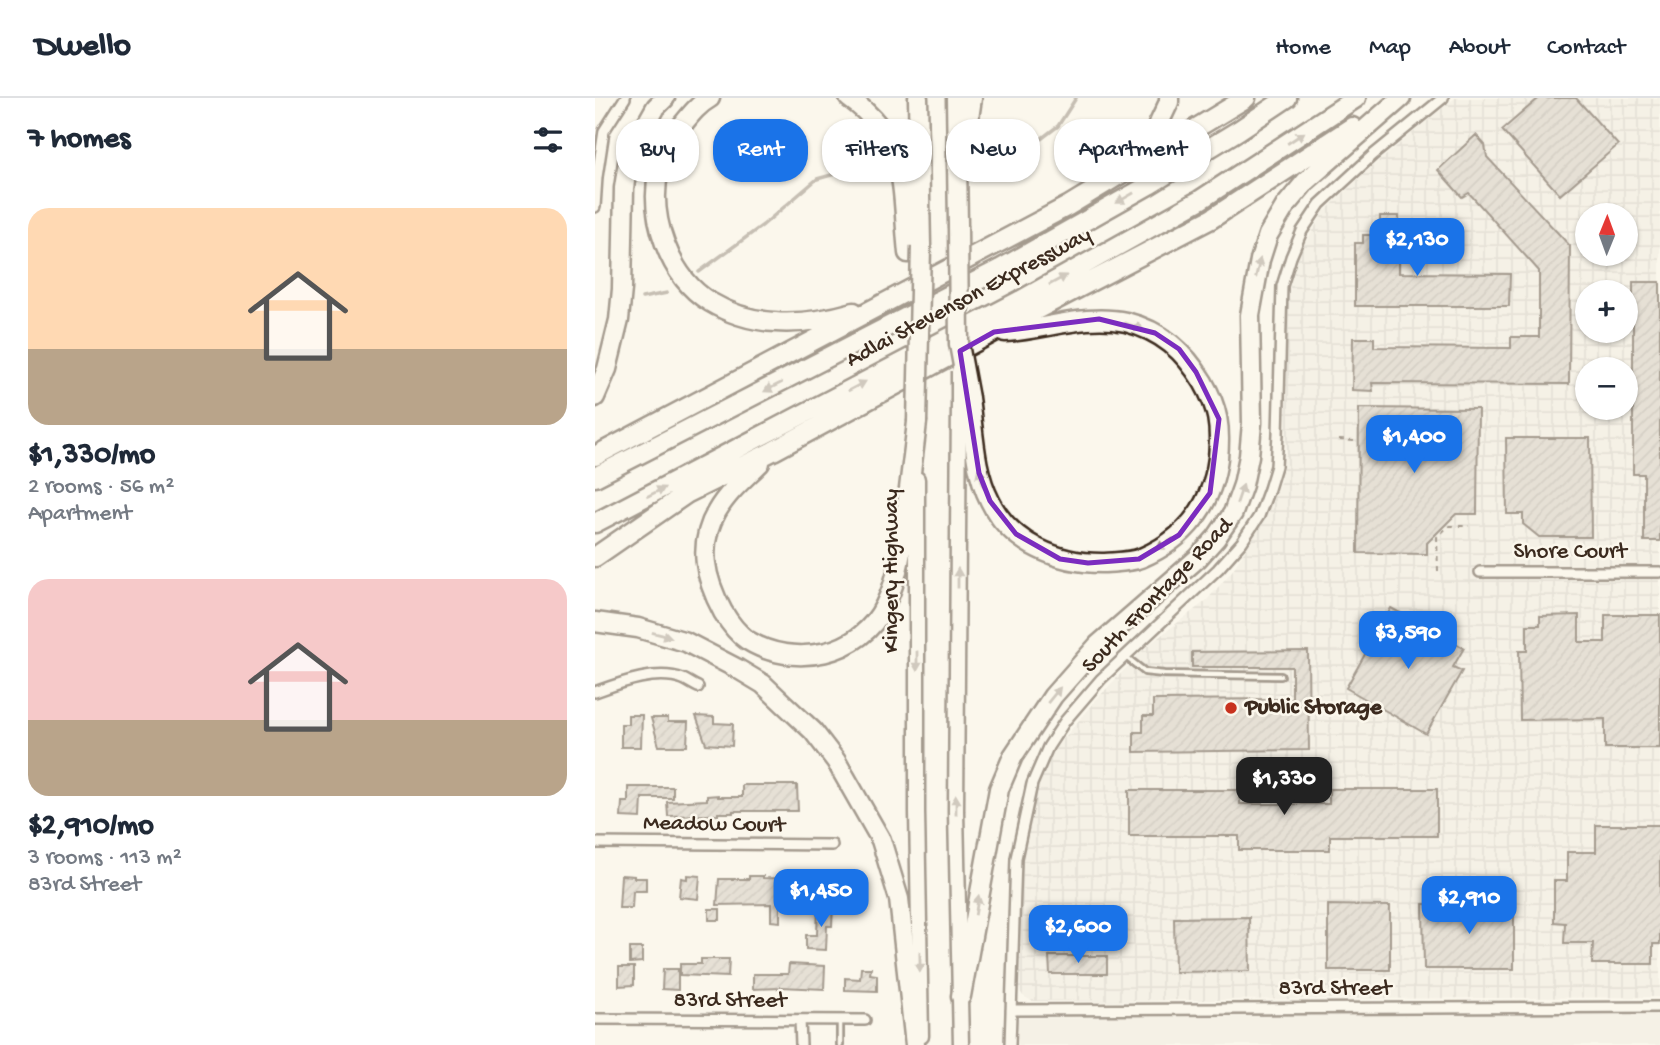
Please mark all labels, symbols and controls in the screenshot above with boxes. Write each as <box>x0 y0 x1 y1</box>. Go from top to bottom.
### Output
text: Dwello <box>35 29 131 67</box>
text: Home <box>1275 34 1331 63</box>
text: Map <box>1369 34 1411 63</box>
text: About <box>1449 34 1509 63</box>
text: Contact <box>1547 34 1625 63</box>
chip: Buy <box>616 119 699 182</box>
chip: Rent <box>713 119 808 182</box>
chip: Filters <box>822 119 932 182</box>
chip: New <box>946 119 1040 182</box>
chip: Apartment <box>1054 119 1211 182</box>
icon: filters <box>529 121 567 159</box>
text: 7 homes <box>28 123 130 158</box>
one-way arrow <box>1286 132 1305 145</box>
one-way arrow <box>1115 192 1134 204</box>
north arrow <box>1575 203 1638 266</box>
map controls <box>1575 203 1638 420</box>
pin: $2,130 <box>1360 218 1474 278</box>
street label: Adlai Stevenson Expressway <box>842 222 1096 374</box>
text: $2,130 <box>1385 227 1449 254</box>
icon: home <box>235 253 361 379</box>
one-way arrow <box>1253 257 1264 279</box>
one-way arrow <box>1048 274 1068 286</box>
button: + <box>1575 280 1638 343</box>
one-way arrow <box>1124 321 1145 331</box>
button: − <box>1575 357 1638 420</box>
one-way arrow <box>763 381 783 392</box>
one-way arrow <box>847 381 867 392</box>
pin: $1,400 <box>1357 416 1471 475</box>
text: $1,400 <box>1382 424 1446 451</box>
text: $1,330/mo <box>28 439 155 474</box>
one-way arrow <box>976 467 986 488</box>
text: 2 rooms · 56 m² <box>28 474 174 501</box>
one-way arrow <box>1235 483 1246 504</box>
one-way arrow <box>646 486 666 498</box>
street label: Kingery Highway <box>879 489 906 653</box>
text: Apartment <box>28 501 132 528</box>
street label: South Frontage Road <box>1077 511 1240 680</box>
one-way arrow <box>1156 538 1175 551</box>
street label: Shore Court <box>1513 539 1628 566</box>
one-way arrow <box>952 567 964 589</box>
pin: $3,590 <box>1351 612 1465 671</box>
text: $3,590 <box>1375 620 1441 647</box>
icon: home <box>235 624 361 750</box>
one-way arrow <box>651 630 673 641</box>
one-way arrow <box>911 651 923 673</box>
one-way arrow <box>1047 687 1062 705</box>
place label: Public Storage <box>1243 695 1383 722</box>
marker: Public Storage <box>1223 700 1239 716</box>
pin: $1,330 <box>1227 758 1341 817</box>
text: $1,330 <box>1252 766 1316 793</box>
one-way arrow <box>950 794 962 816</box>
text: $2,910/mo <box>28 810 154 845</box>
street label: Meadow Court <box>643 810 787 840</box>
text: 3 rooms · 113 m² <box>28 845 182 872</box>
pin: $1,450 <box>764 870 878 929</box>
text: 83rd Street <box>28 872 141 899</box>
pin: $2,910 <box>1412 876 1526 936</box>
text: $1,450 <box>790 878 852 905</box>
text: $2,910 <box>1438 885 1500 912</box>
one-way arrow <box>972 894 983 916</box>
pin: $2,600 <box>1021 906 1135 965</box>
text: $2,600 <box>1045 914 1111 941</box>
one-way arrow <box>914 952 926 974</box>
street label: 83rd Street <box>1279 976 1393 1003</box>
street label: 83rd Street <box>674 988 788 1015</box>

